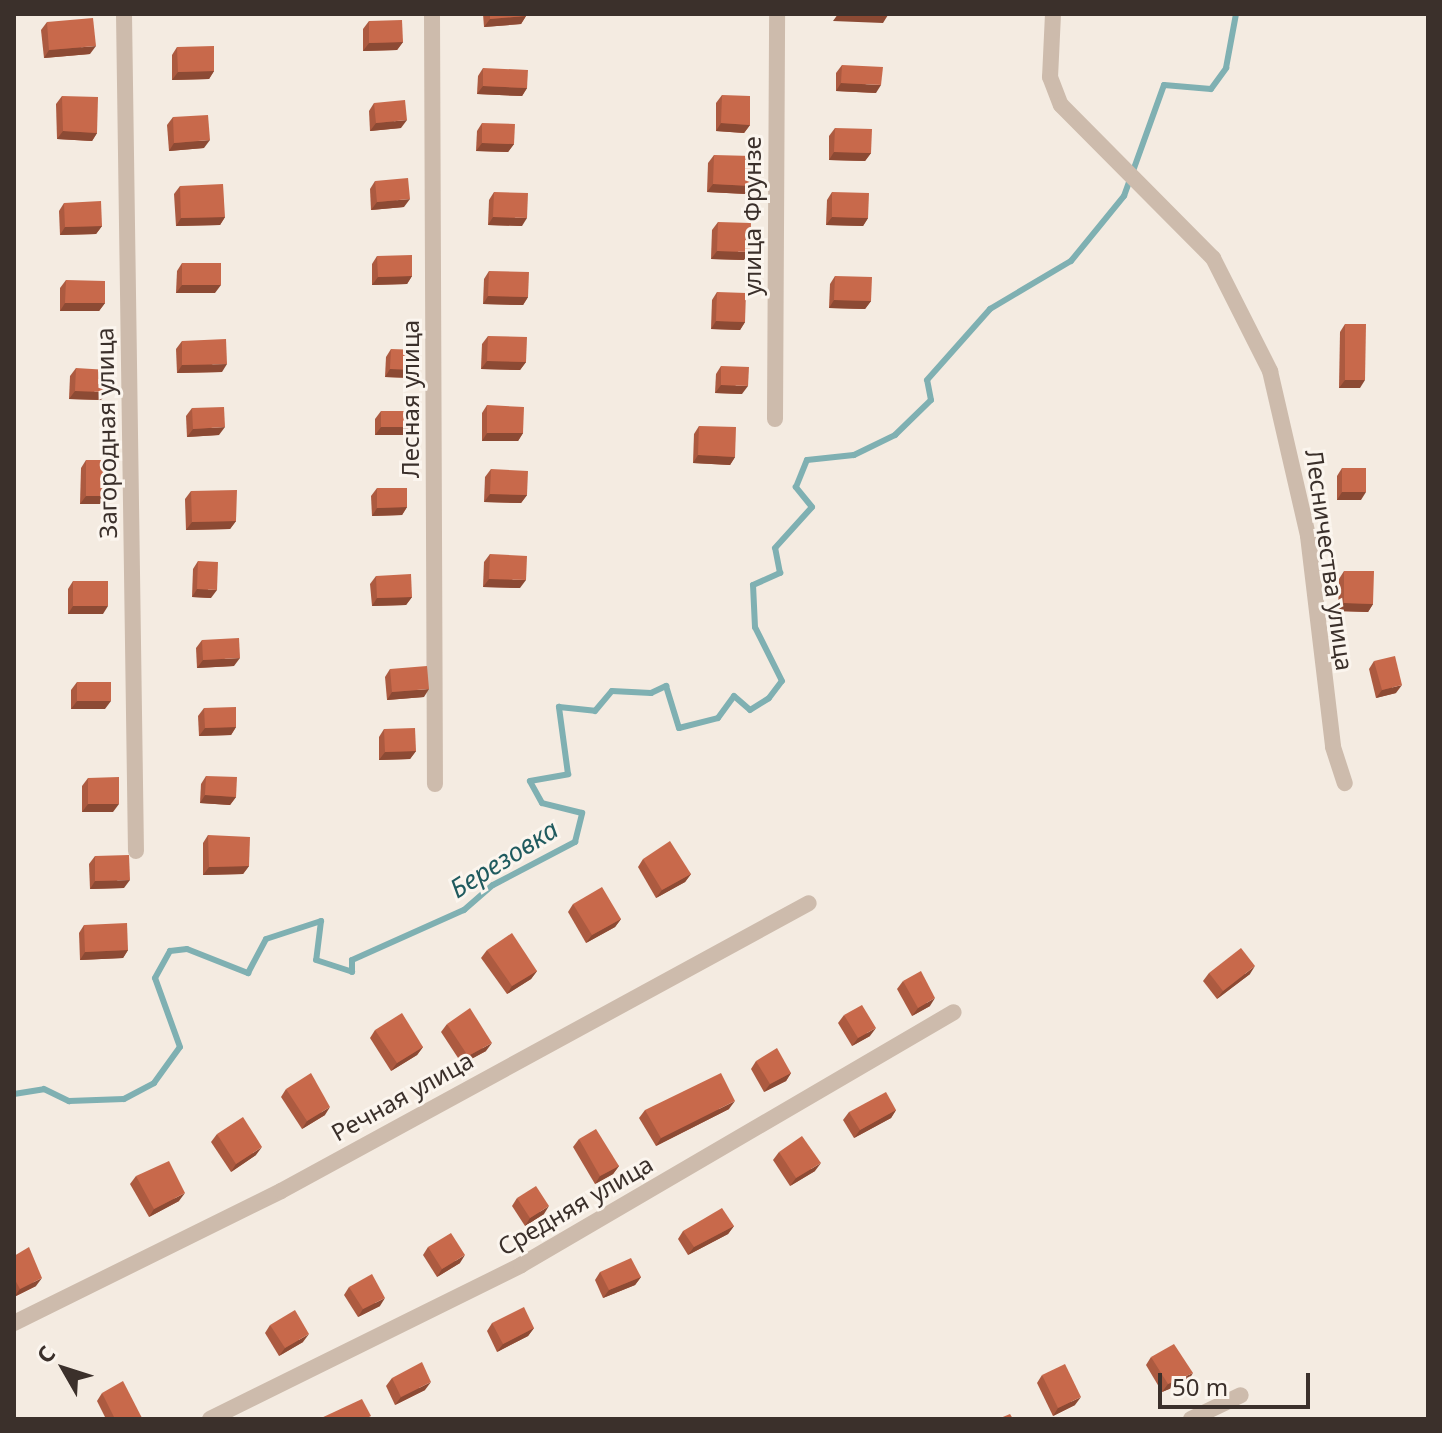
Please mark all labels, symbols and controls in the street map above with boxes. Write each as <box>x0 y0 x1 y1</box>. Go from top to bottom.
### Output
street label: улица Фрунзе <box>738 136 766 296</box>
street label: Лесная улица <box>396 320 424 478</box>
street label: Загородная улица <box>90 327 122 539</box>
street label: Лесничества улица <box>1300 448 1360 672</box>
water label: Березовка <box>444 814 564 904</box>
street label: Речная улица <box>326 1045 478 1147</box>
street label: Средняя улица <box>492 1149 658 1261</box>
north arrow <box>24 1329 104 1409</box>
text: С <box>29 1339 61 1369</box>
scale bar <box>1162 1357 1314 1407</box>
text: 50 m <box>1172 1370 1228 1403</box>

